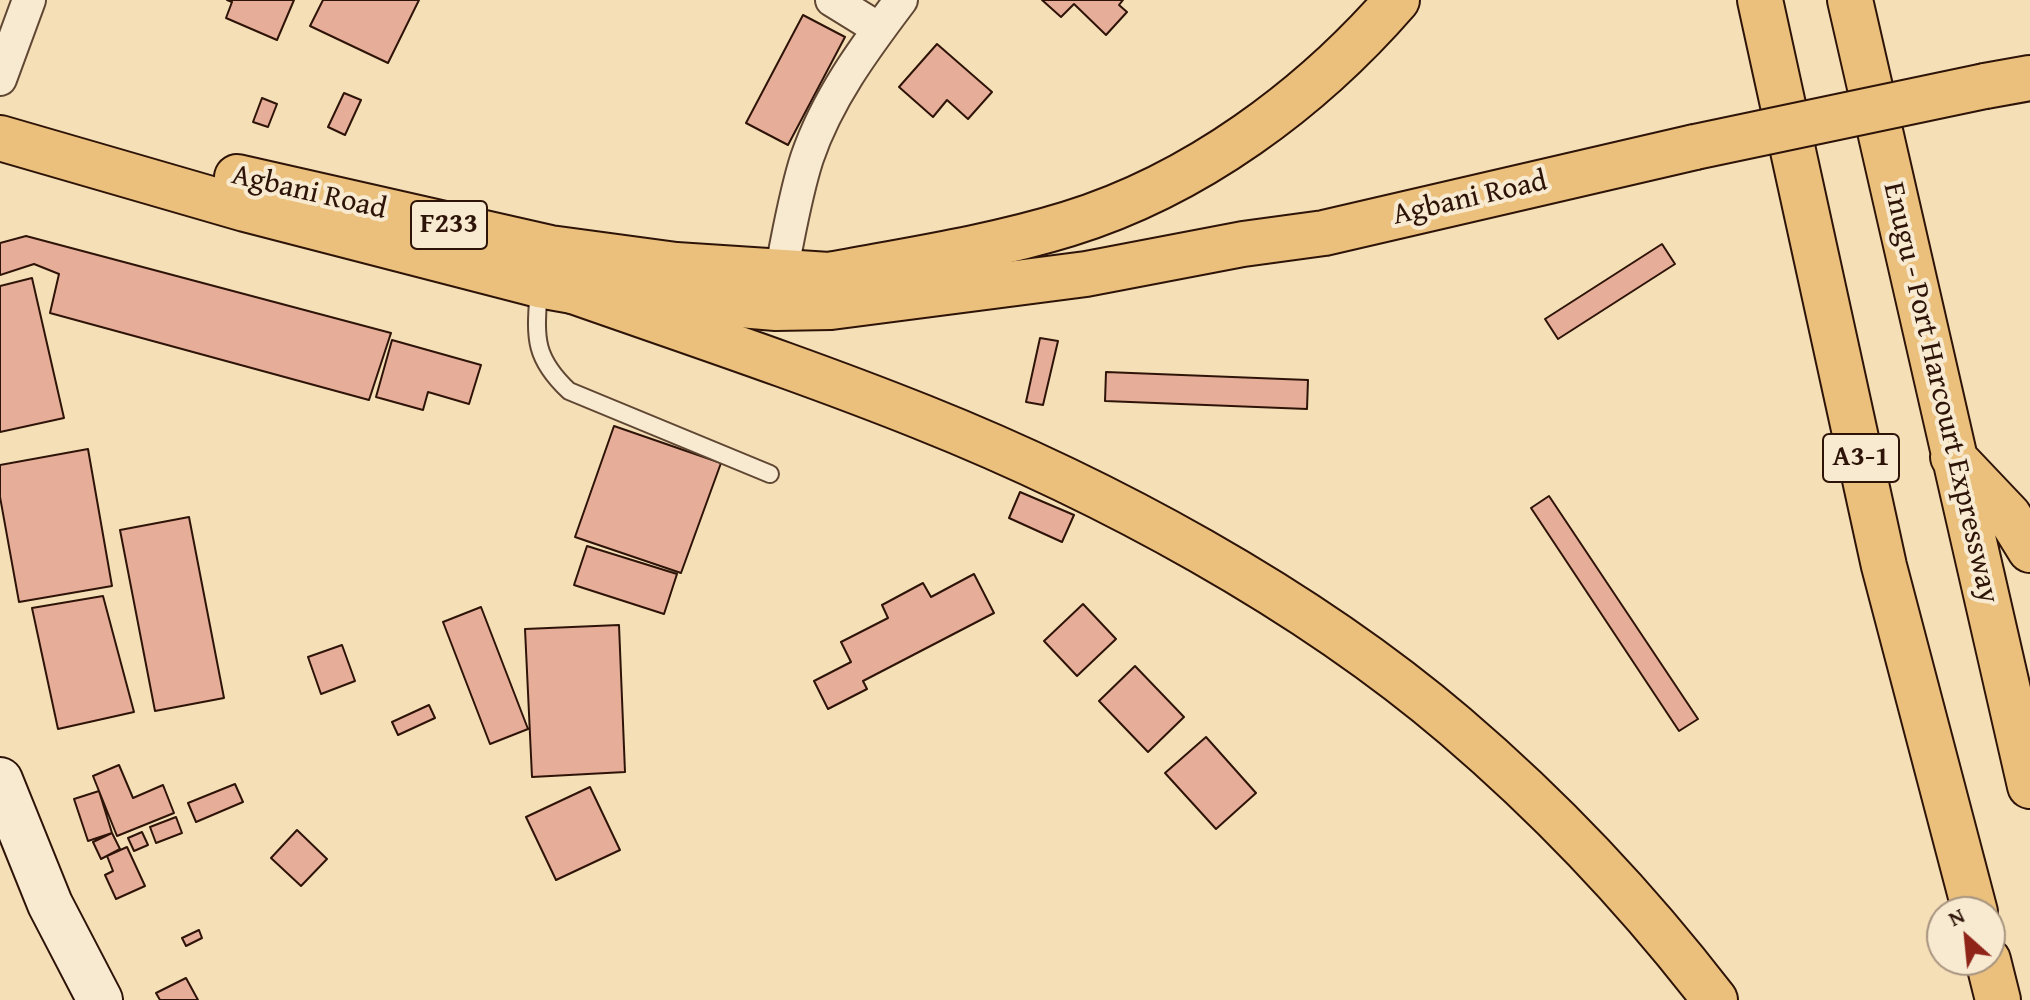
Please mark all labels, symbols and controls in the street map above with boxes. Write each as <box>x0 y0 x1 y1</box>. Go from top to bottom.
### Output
street label: Agbani Road <box>228 158 390 228</box>
street label: Agbani Road <box>1389 164 1551 234</box>
street label: Enugu - Port Harcourt Expressway <box>1874 179 2006 607</box>
road number: F233 <box>411 201 487 249</box>
road number: A3-1 <box>1823 434 1899 482</box>
north arrow <box>1926 896 2006 976</box>
text: N <box>1942 899 1970 934</box>

